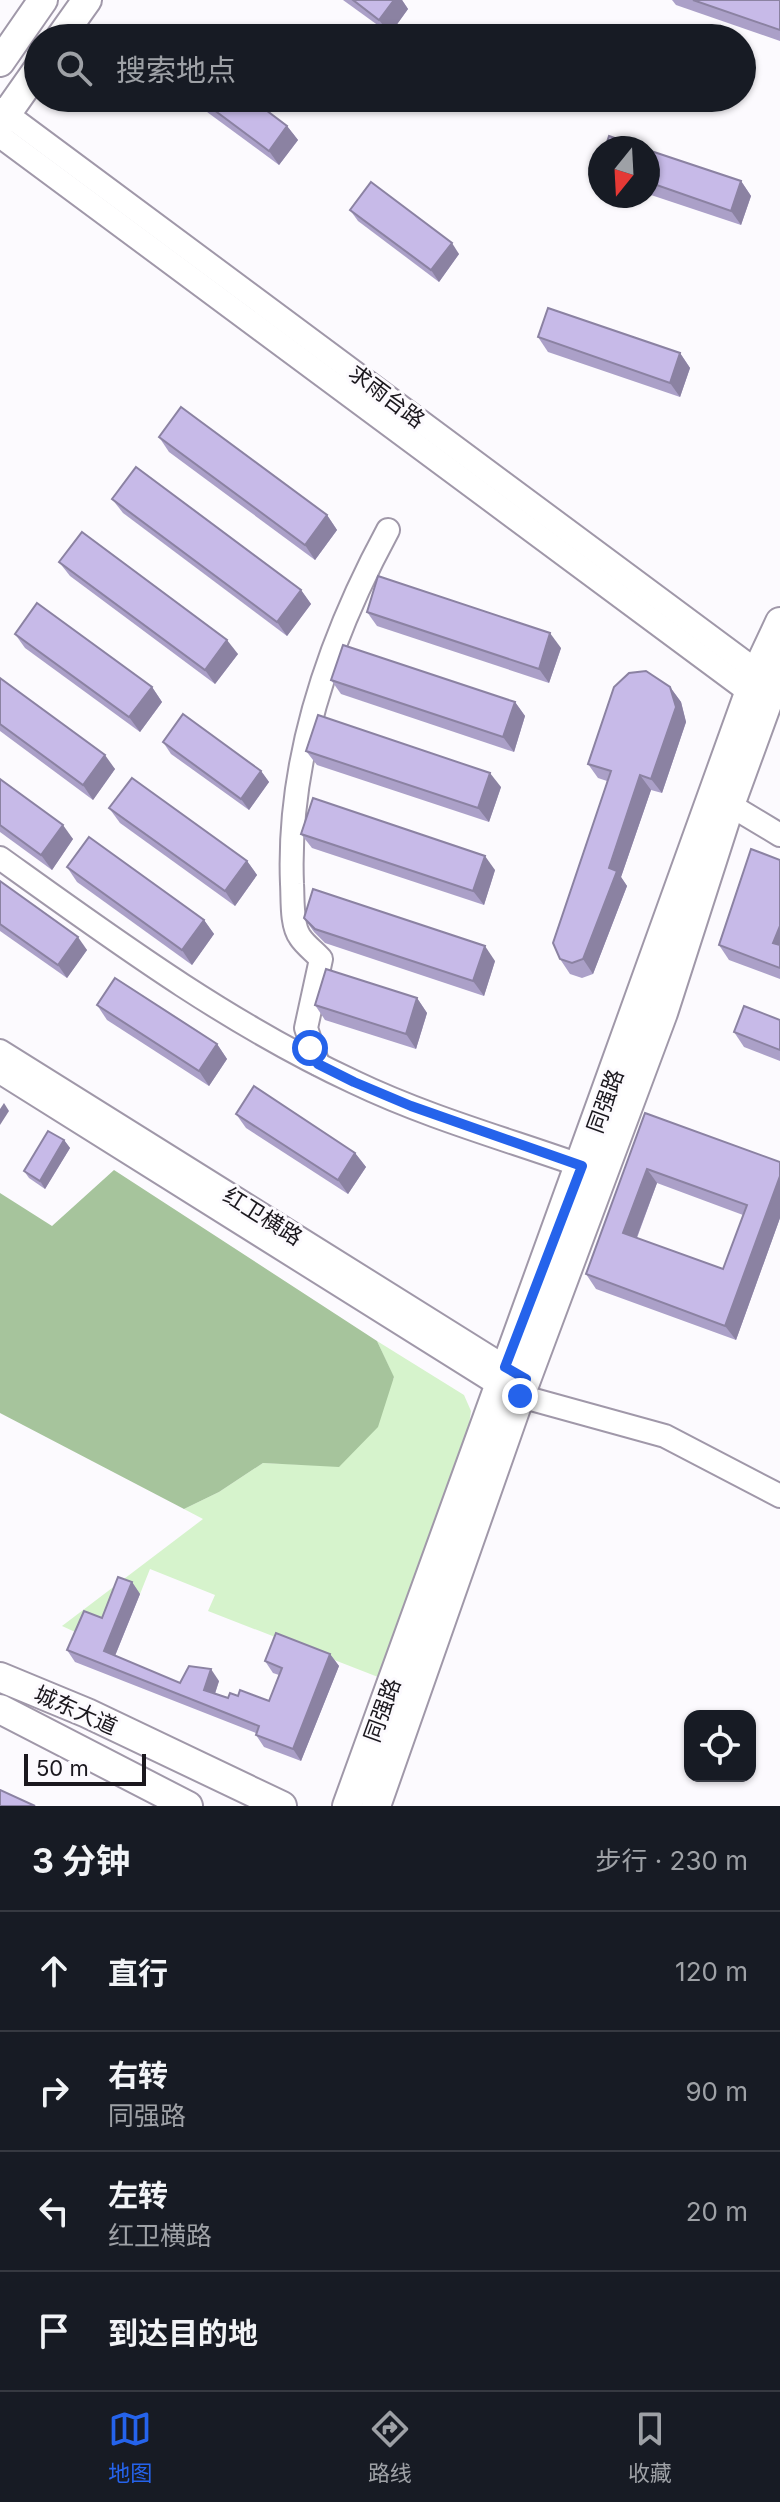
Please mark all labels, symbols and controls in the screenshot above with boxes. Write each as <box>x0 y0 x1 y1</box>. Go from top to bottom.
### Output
search box <box>24 24 756 112</box>
icon: search <box>52 46 96 90</box>
text: 搜索地点 <box>116 52 236 88</box>
north arrow <box>588 136 660 208</box>
street label: 求雨台路 <box>344 359 430 433</box>
route start <box>292 1030 328 1066</box>
street label: 同强路 <box>581 1066 629 1136</box>
street label: 红卫横路 <box>219 1182 307 1250</box>
route end <box>502 1378 538 1414</box>
street label: 同强路 <box>358 1675 406 1745</box>
street label: 城东大道 <box>31 1680 121 1740</box>
map controls <box>684 1710 756 1782</box>
button: locate <box>684 1710 756 1782</box>
scale bar <box>24 1750 146 1786</box>
text: 50 m <box>36 1755 89 1781</box>
text: 3 分钟 <box>32 1840 130 1881</box>
text: 步行 · 230 m <box>595 1845 748 1876</box>
icon: ahead <box>32 1949 76 1993</box>
text: 直行 <box>108 1955 168 1991</box>
text: 120 m <box>675 1956 748 1987</box>
text: 右转 <box>108 2057 168 2093</box>
icon: right <box>32 2069 76 2113</box>
text: 90 m <box>685 2076 748 2107</box>
text: 同强路 <box>108 2100 186 2131</box>
text: 左转 <box>108 2177 168 2213</box>
icon: left <box>32 2189 76 2233</box>
text: 20 m <box>686 2196 748 2227</box>
text: 红卫横路 <box>108 2220 212 2251</box>
icon: arrive <box>32 2309 76 2353</box>
text: 到达目的地 <box>108 2315 258 2351</box>
tab: 地图 <box>108 2407 152 2487</box>
tab: 路线 <box>368 2407 412 2487</box>
tab: 收藏 <box>628 2407 672 2487</box>

